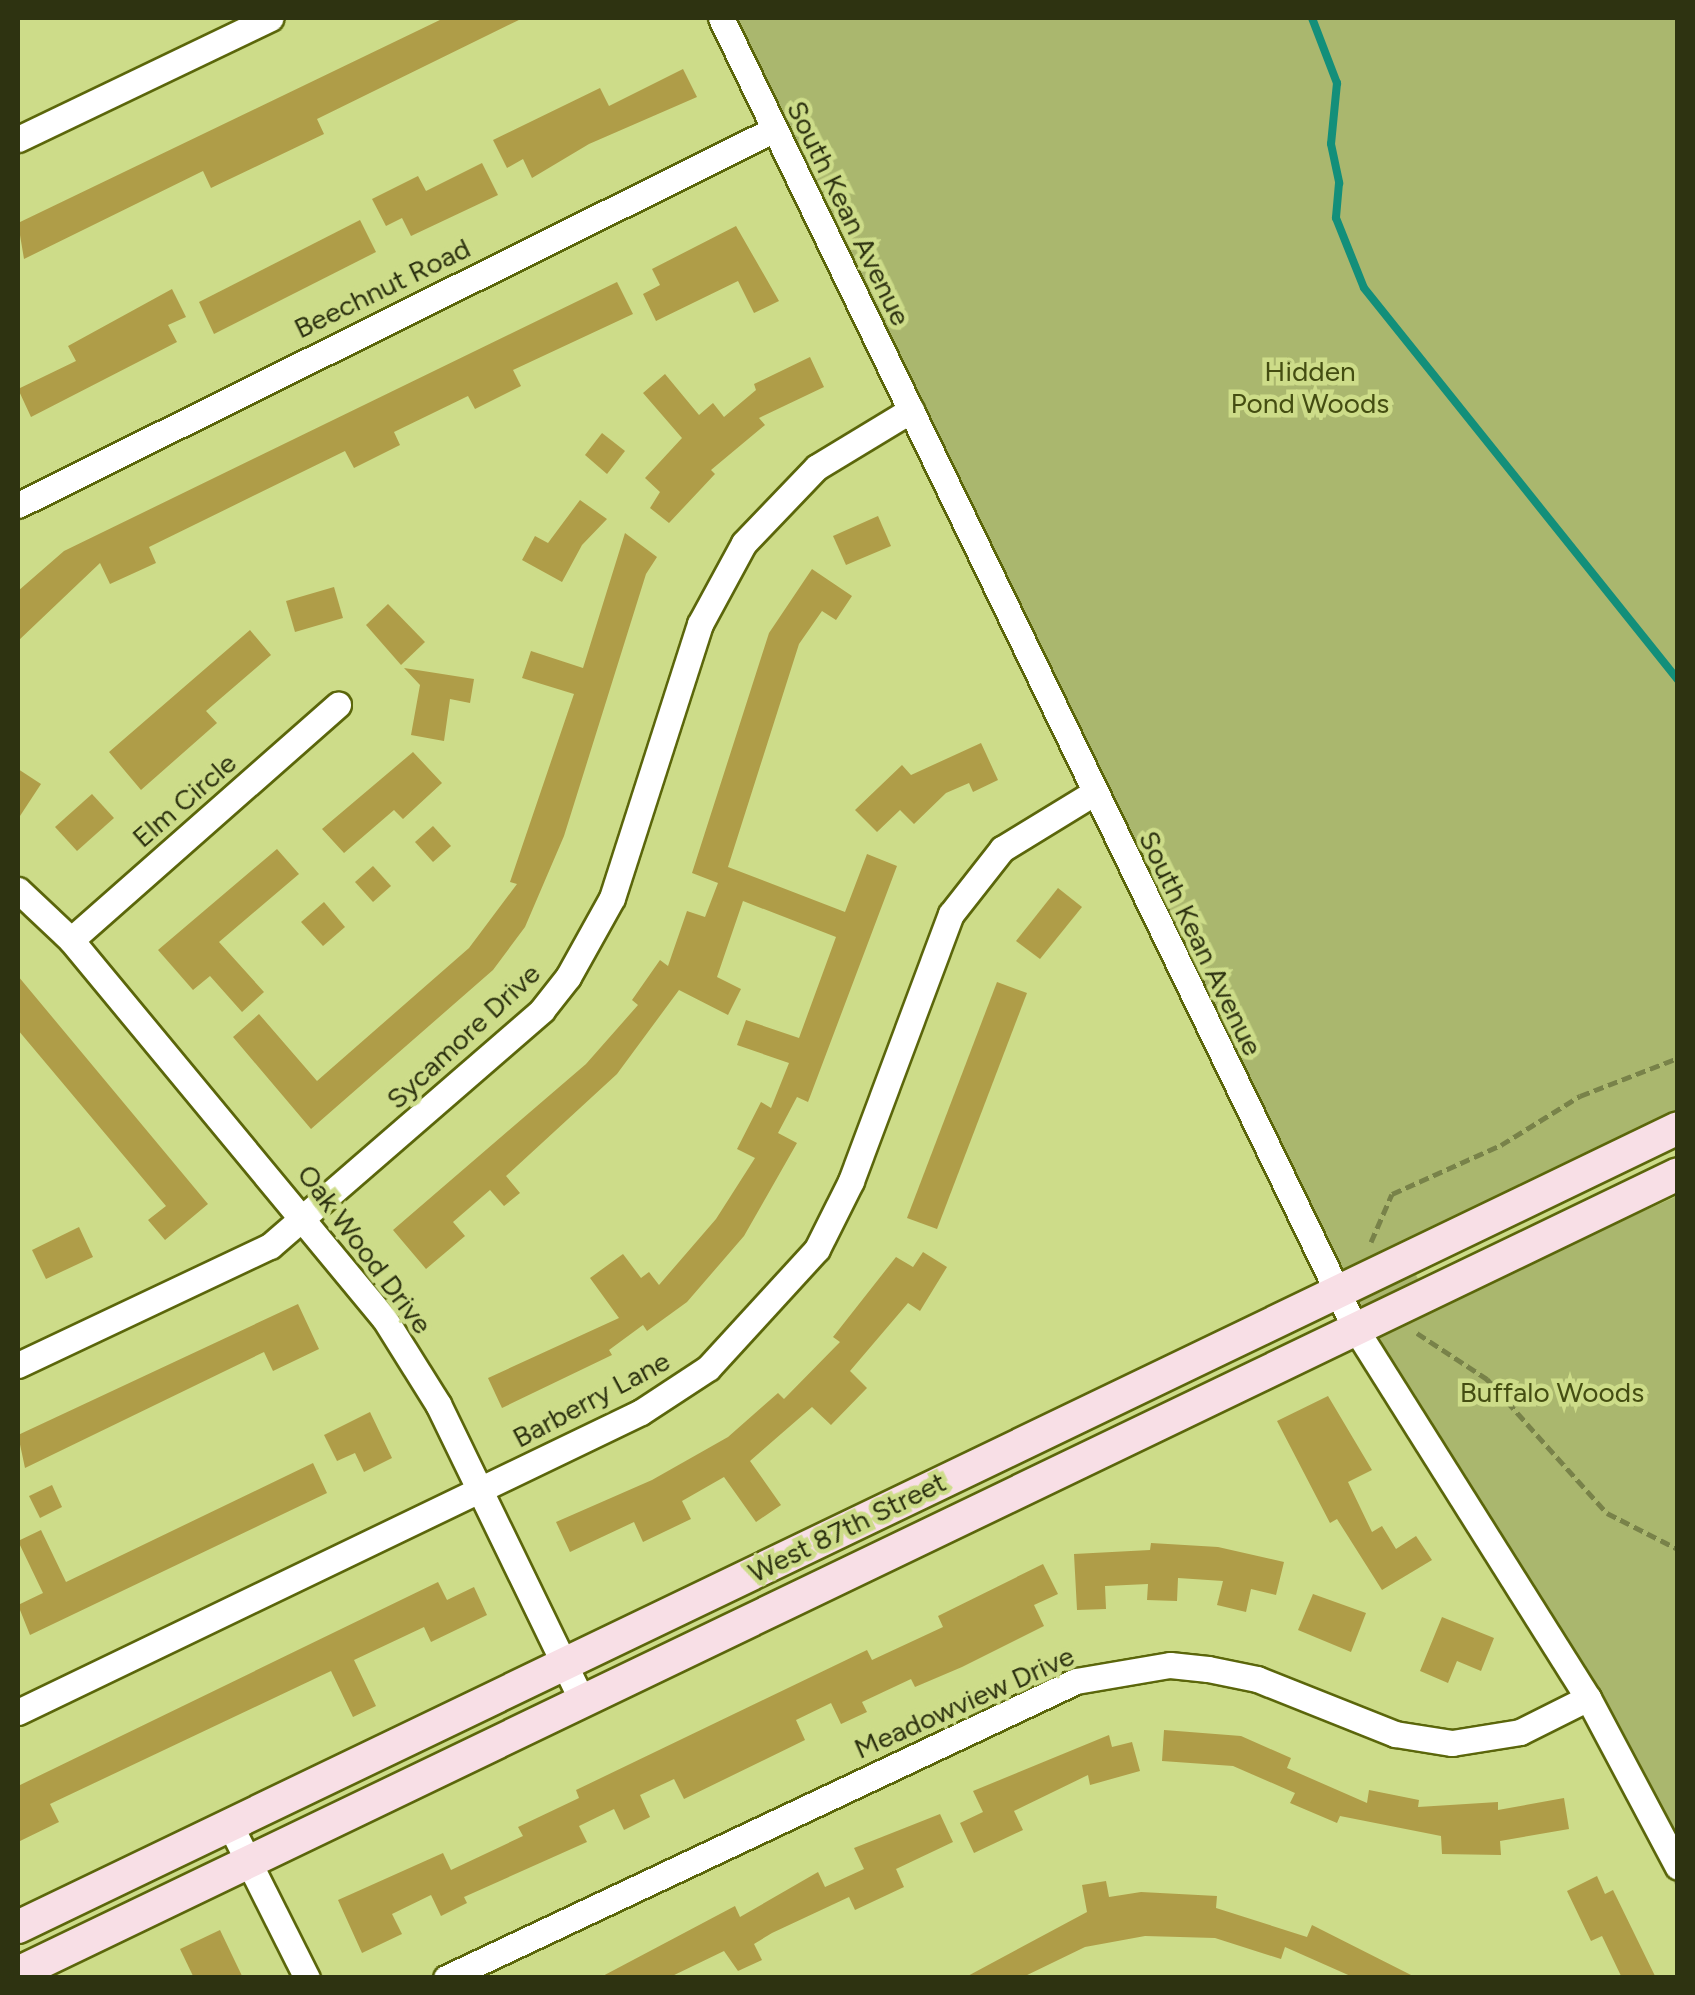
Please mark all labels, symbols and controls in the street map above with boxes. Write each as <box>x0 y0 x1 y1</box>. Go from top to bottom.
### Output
street label: South Kean Avenue <box>780 95 918 331</box>
street label: Beechnut Road <box>289 231 475 345</box>
park label: Hidden Pond Woods <box>1231 354 1389 420</box>
street label: Elm Circle <box>125 746 243 854</box>
street label: South Kean Avenue <box>1132 825 1270 1061</box>
street label: Sycamore Drive <box>379 956 547 1116</box>
street label: Oak Wood Drive <box>291 1158 439 1340</box>
street label: Barberry Lane <box>507 1344 675 1454</box>
park label: Buffalo Woods <box>1460 1375 1644 1409</box>
street label: West 87th Street <box>743 1465 951 1589</box>
street label: Meadowview Drive <box>849 1638 1079 1766</box>

